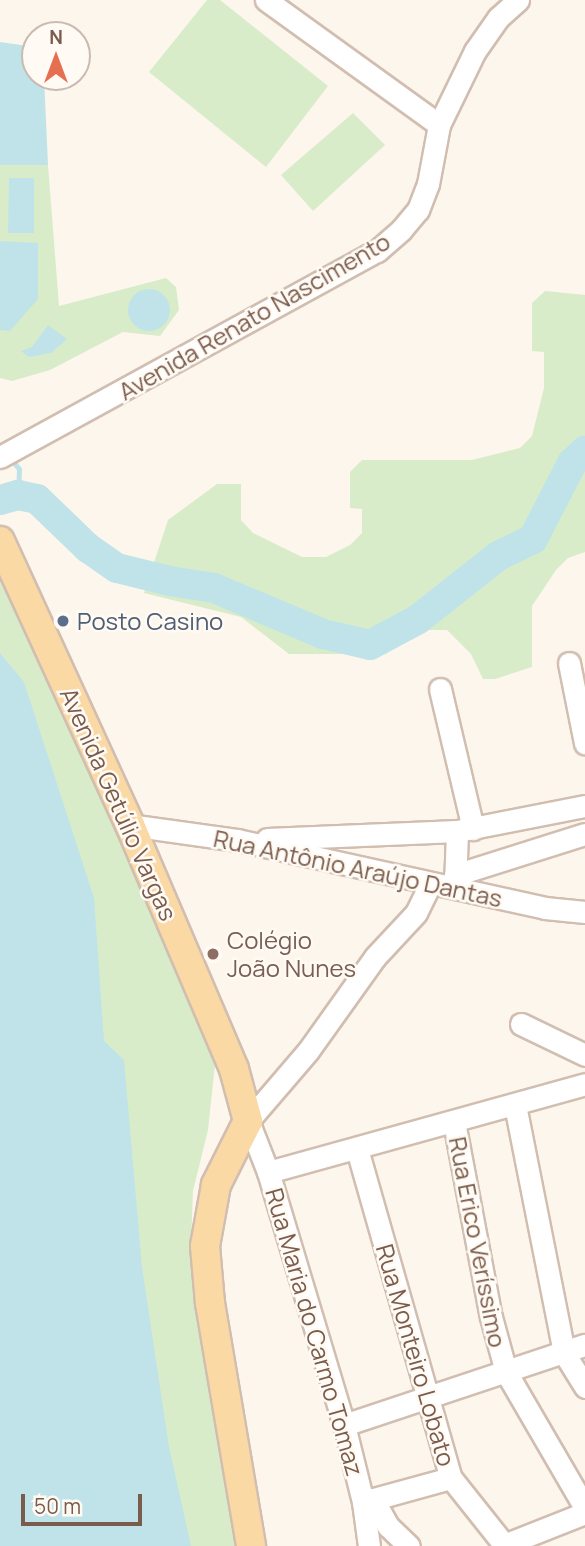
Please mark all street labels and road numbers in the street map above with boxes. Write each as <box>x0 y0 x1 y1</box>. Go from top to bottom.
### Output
street label: Avenida Renato Nascimento <box>113 226 395 406</box>
street label: Avenida Getúlio Vargas <box>55 683 183 925</box>
street label: Rua Antônio Araújo Dantas <box>211 823 505 913</box>
street label: Rua Erico Veríssimo <box>443 1134 513 1350</box>
street label: Rua Maria do Carmo Tomaz <box>260 1185 370 1479</box>
street label: Rua Monteiro Lobato <box>371 1241 461 1469</box>

